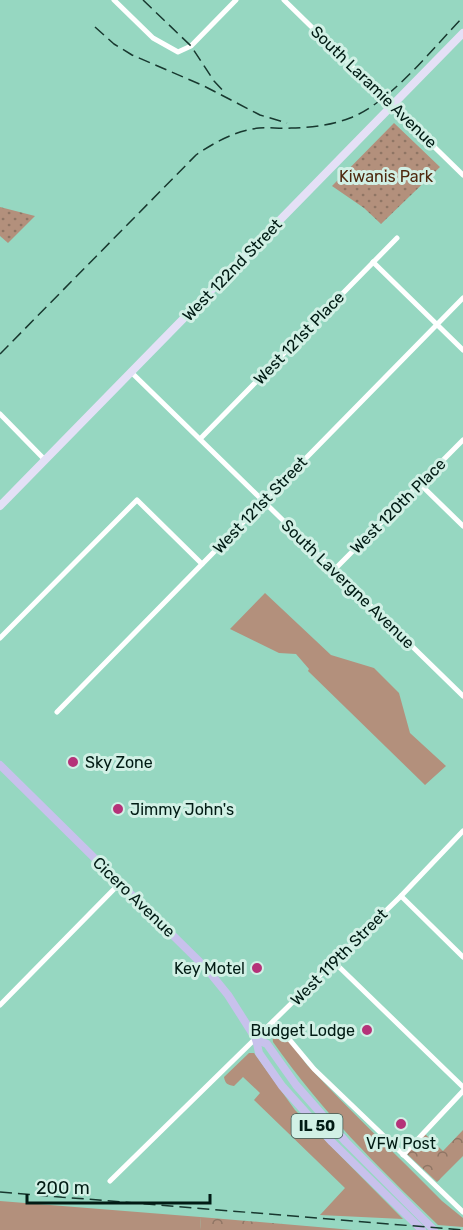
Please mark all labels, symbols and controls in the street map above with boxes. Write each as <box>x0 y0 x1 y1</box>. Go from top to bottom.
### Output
street label: South Laramie Avenue <box>307 22 441 152</box>
park label: Kiwanis Park <box>339 167 434 186</box>
street label: West 122nd Street <box>178 215 286 325</box>
street label: West 121st Place <box>250 288 348 388</box>
street label: West 121st Street <box>209 453 311 557</box>
street label: West 120th Place <box>346 454 450 558</box>
street label: South Lavergne Avenue <box>278 515 418 653</box>
place label: Sky Zone <box>85 753 153 772</box>
marker: Sky Zone <box>66 755 80 769</box>
place label: Jimmy John's <box>130 800 234 819</box>
marker: Jimmy John's <box>111 802 125 816</box>
street label: Cicero Avenue <box>89 853 179 941</box>
street label: West 119th Street <box>287 905 391 1009</box>
place label: Key Motel <box>174 959 245 978</box>
marker: Key Motel <box>250 961 264 975</box>
place label: Budget Lodge <box>250 1021 355 1040</box>
marker: Budget Lodge <box>360 1023 374 1037</box>
road number: IL 50 <box>292 1114 342 1138</box>
marker: VFW Post <box>394 1117 408 1131</box>
place label: VFW Post <box>366 1134 436 1153</box>
scale bar <box>27 1167 210 1205</box>
text: 200 m <box>36 1177 90 1199</box>

